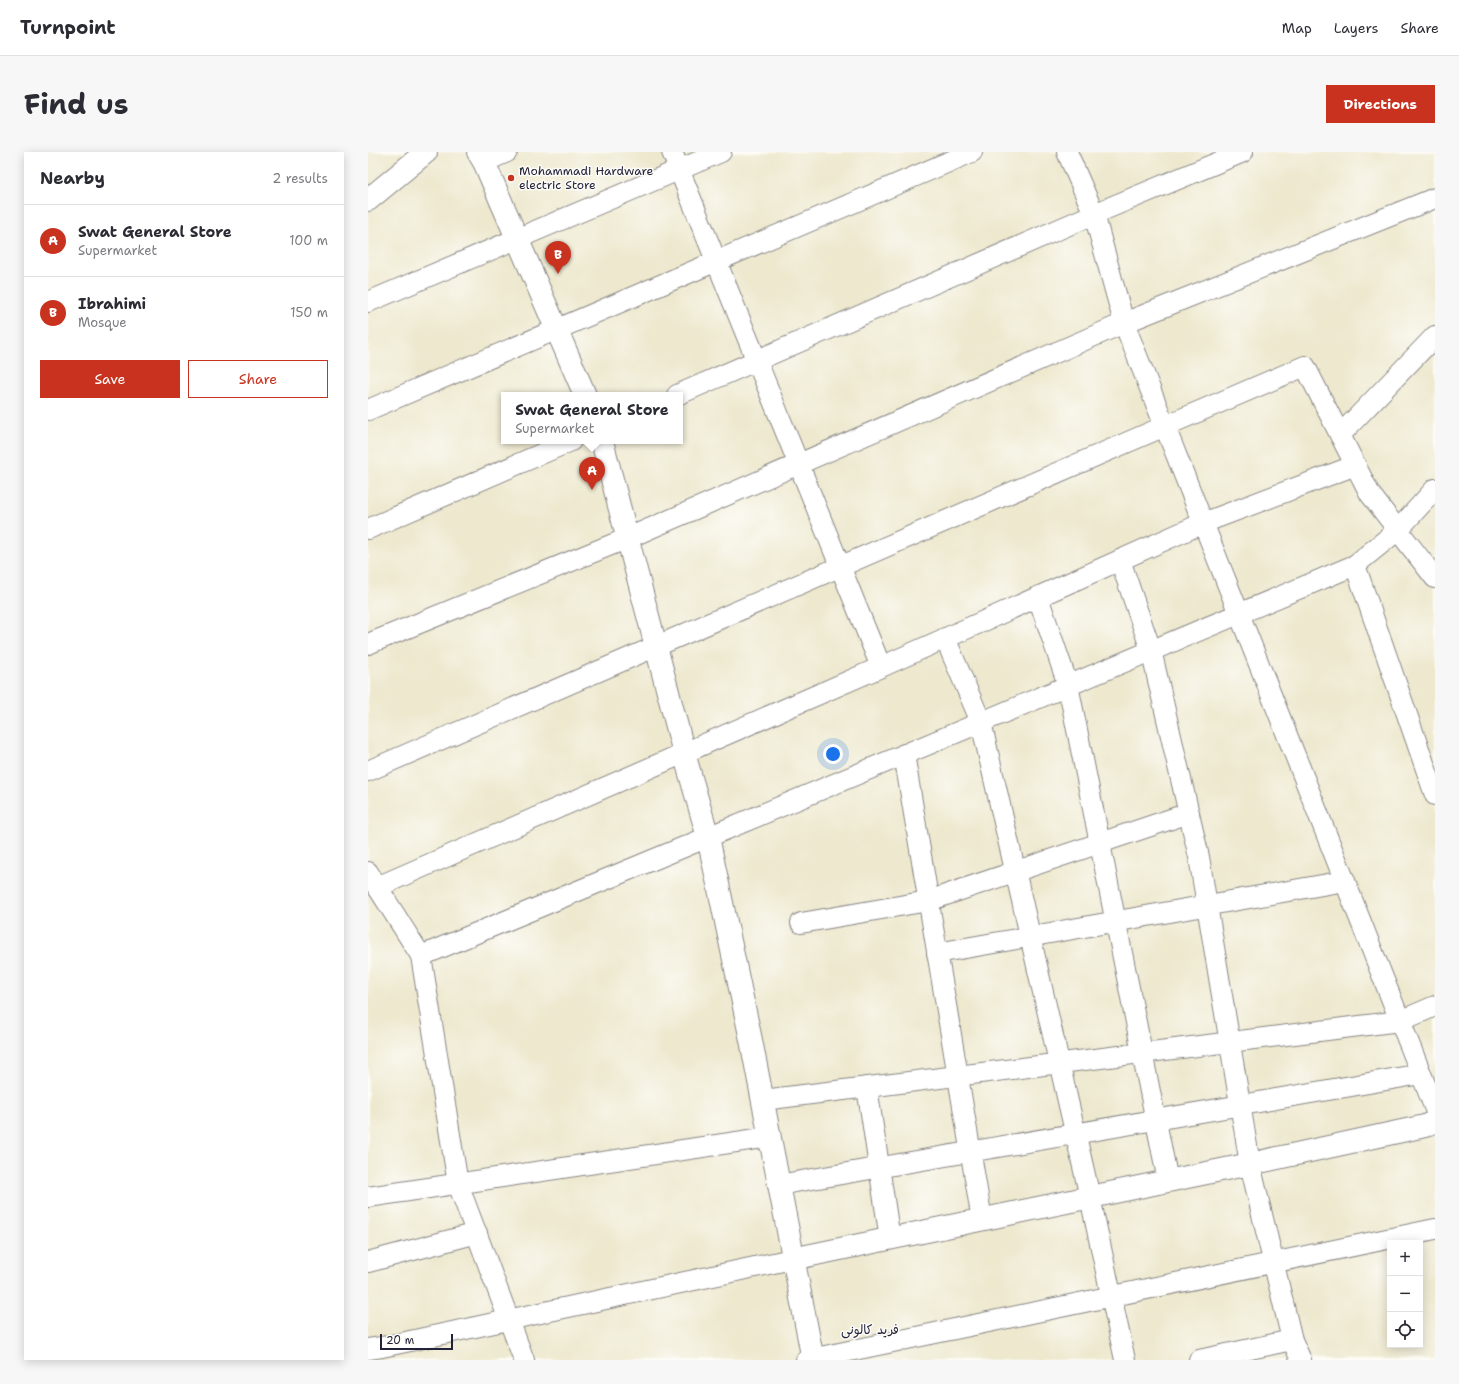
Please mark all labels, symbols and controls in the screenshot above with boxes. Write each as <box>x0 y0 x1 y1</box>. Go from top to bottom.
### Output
text: Turnpoint <box>20 15 116 40</box>
text: Map <box>1282 19 1312 37</box>
text: Layers <box>1334 19 1378 37</box>
text: Share <box>1400 19 1439 37</box>
text: Find us <box>24 85 129 123</box>
button: Directions <box>1326 85 1435 123</box>
place label: Mohammadi Hardware electric Store <box>519 163 654 193</box>
text: Nearby <box>40 167 105 189</box>
text: 2 results <box>272 170 328 187</box>
marker: Mohammadi Hardware electric Store <box>506 173 516 183</box>
text: Swat General Store <box>78 222 232 242</box>
text: A <box>48 232 58 249</box>
text: 100 m <box>289 232 328 249</box>
pin: B <box>545 241 571 274</box>
text: Supermarket <box>78 242 157 259</box>
text: Ibrahimi <box>78 294 146 314</box>
text: B <box>49 304 57 321</box>
text: 150 m <box>290 304 328 321</box>
text: Mosque <box>78 314 127 331</box>
button: Save <box>40 360 180 398</box>
button: Share <box>188 360 328 398</box>
popup <box>501 392 683 444</box>
text: Swat General Store <box>515 400 669 420</box>
text: Supermarket <box>515 420 594 437</box>
pin: A <box>579 457 605 490</box>
your location <box>823 744 843 764</box>
map controls <box>1387 1240 1423 1348</box>
button: + <box>1387 1240 1423 1276</box>
button: − <box>1387 1276 1423 1312</box>
button: locate <box>1387 1312 1423 1348</box>
district label: فرید کالونی <box>841 1321 899 1339</box>
scale bar <box>380 1332 453 1351</box>
text: 20 m <box>386 1333 414 1348</box>

